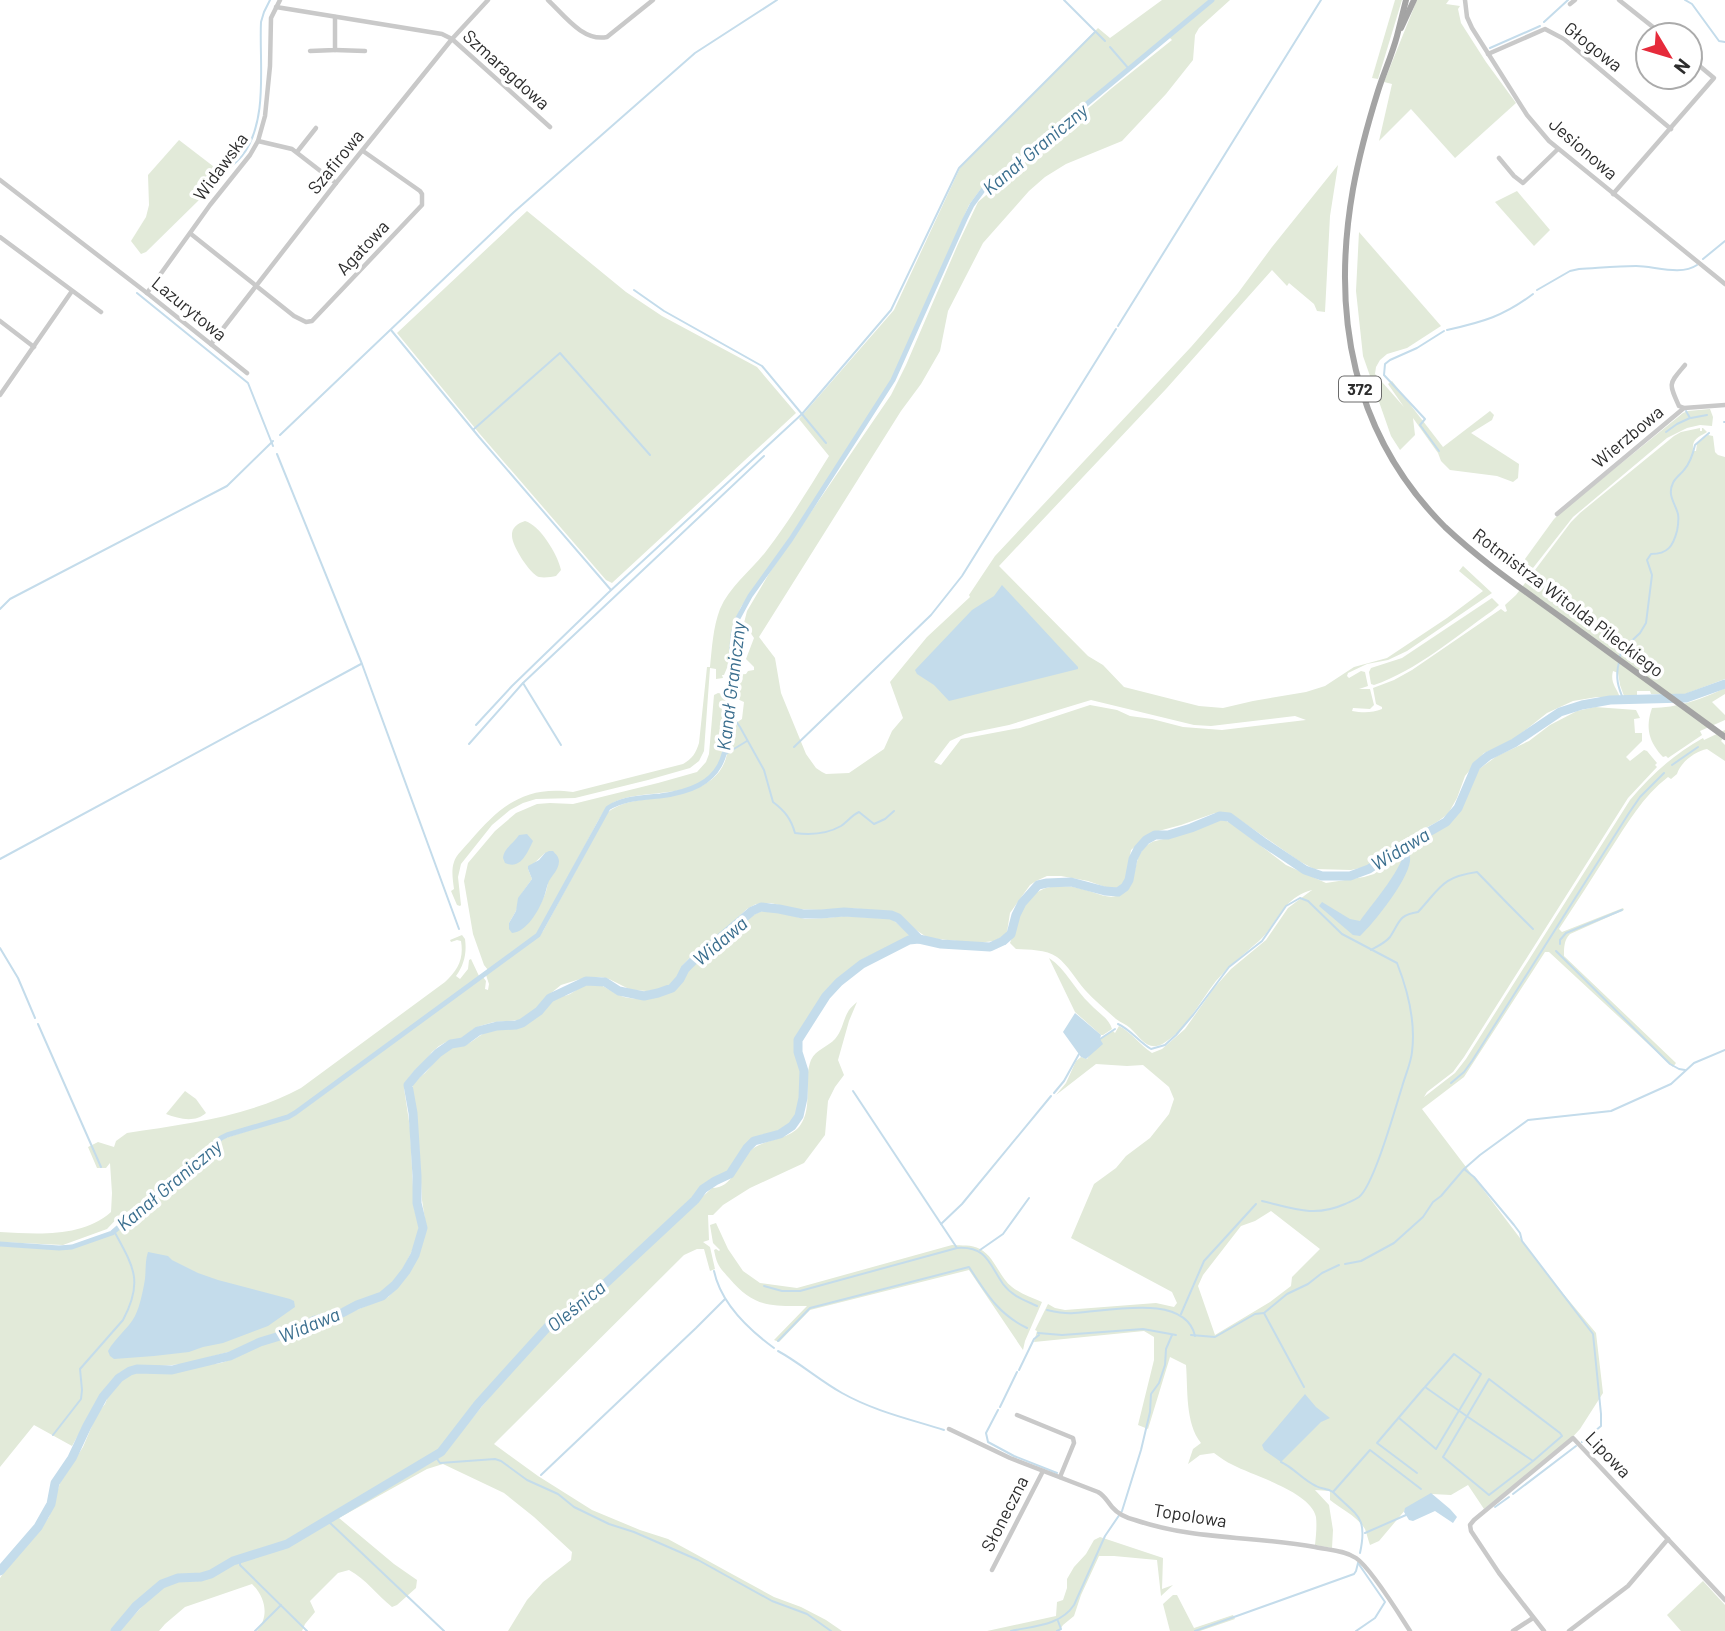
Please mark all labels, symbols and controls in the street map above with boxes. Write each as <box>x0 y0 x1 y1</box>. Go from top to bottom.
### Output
street label: Głogowa <box>1560 17 1627 76</box>
north arrow <box>1634 21 1704 91</box>
street label: Szmaragdowa <box>459 25 555 114</box>
text: N <box>1670 55 1696 79</box>
water label: Kanał Graniczny <box>978 98 1092 199</box>
street label: Jesionowa <box>1545 112 1623 184</box>
street label: Szafirowa <box>303 125 368 198</box>
street label: Widawska <box>188 128 252 205</box>
street label: Agatowa <box>331 215 393 279</box>
street label: Lazurytowa <box>148 271 232 345</box>
road number: 372 <box>1339 376 1381 402</box>
street label: Wierzbowa <box>1587 400 1667 472</box>
street label: Rotmistrza Witolda Pileckiego <box>1469 523 1668 681</box>
water label: Kanał Graniczny <box>711 620 750 752</box>
water label: Widawa <box>1366 822 1433 875</box>
water label: Widawa <box>688 911 752 970</box>
water label: Kanał Graniczny <box>112 1134 226 1235</box>
water label: Oleśnica <box>542 1275 610 1336</box>
water label: Widawa <box>275 1302 343 1347</box>
street label: Lipowa <box>1581 1427 1636 1482</box>
street label: Słoneczna <box>976 1472 1033 1555</box>
street label: Topolowa <box>1152 1498 1228 1532</box>

